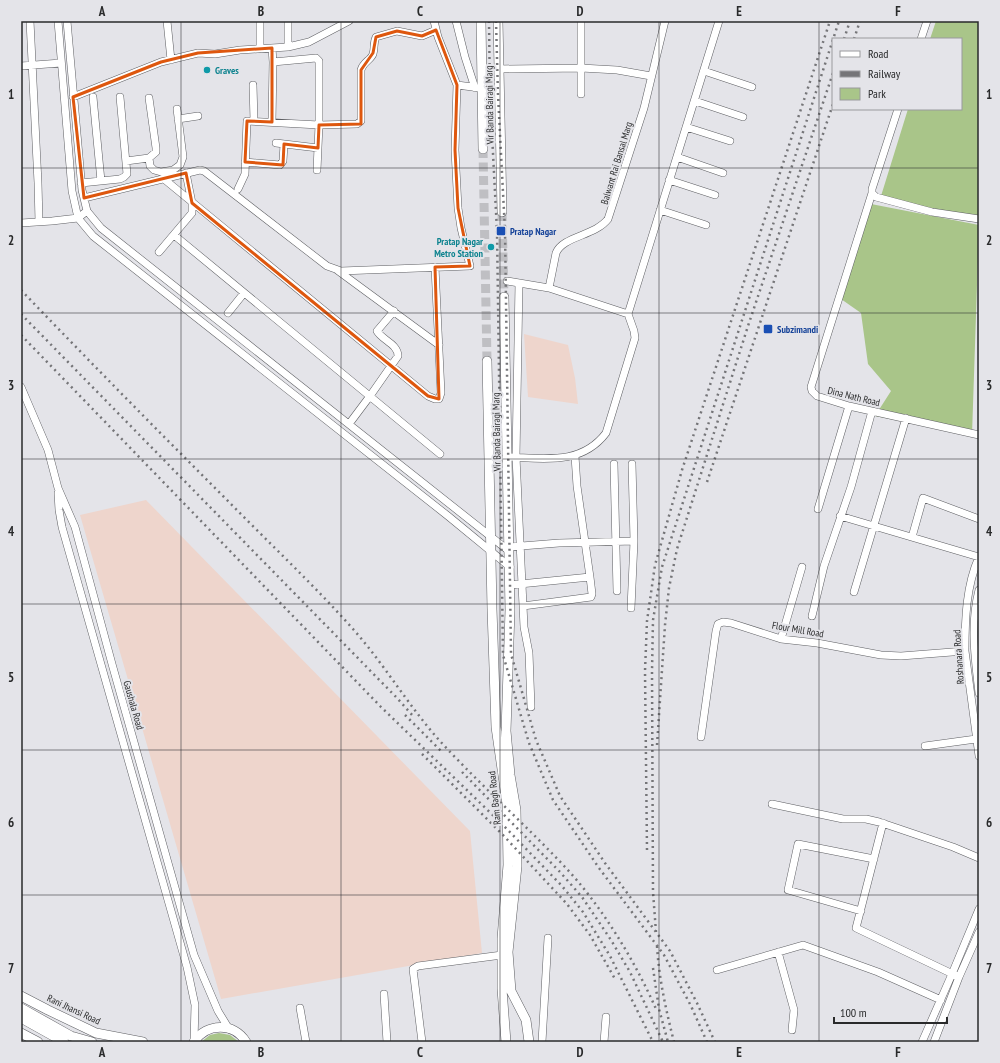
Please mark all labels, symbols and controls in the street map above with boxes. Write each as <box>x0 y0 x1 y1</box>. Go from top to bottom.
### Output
text: A <box>98 3 106 20</box>
text: B <box>258 3 264 20</box>
text: C <box>417 3 423 20</box>
text: D <box>577 3 584 20</box>
text: E <box>736 3 742 20</box>
text: F <box>895 3 901 20</box>
legend <box>832 38 962 110</box>
text: Road <box>868 46 888 61</box>
place label: Graves <box>215 64 239 77</box>
marker: Graves <box>202 65 212 75</box>
street label: Vir Banda Bairagi Marg <box>482 65 497 146</box>
text: Railway <box>868 66 901 81</box>
text: 1 <box>8 86 14 103</box>
text: Park <box>868 86 886 101</box>
text: 1 <box>986 86 992 103</box>
street label: Balwant Rai Bansal Marg <box>598 120 635 206</box>
marker: Pratap Nagar <box>495 225 507 237</box>
place label: Pratap Nagar <box>510 225 556 238</box>
text: 2 <box>8 232 14 249</box>
text: 2 <box>986 232 992 249</box>
place label: Pratap Nagar Metro Station <box>434 235 484 260</box>
marker: Pratap Nagar Metro Station <box>486 242 496 252</box>
marker: Subzimandi <box>762 323 774 335</box>
place label: Subzimandi <box>777 323 818 336</box>
text: 3 <box>8 377 14 394</box>
text: 3 <box>986 377 992 394</box>
street label: Dina Nath Road <box>826 384 881 409</box>
street label: Vir Banda Bairagi Marg <box>489 392 504 473</box>
text: 4 <box>8 523 15 540</box>
text: 4 <box>986 523 993 540</box>
street label: Flour Mill Road <box>771 619 825 640</box>
street label: Roshanara Road <box>950 629 967 685</box>
text: 5 <box>8 669 14 686</box>
text: 5 <box>986 669 992 686</box>
street label: Gaushala Road <box>120 679 147 731</box>
street label: Ram Bagh Road <box>485 770 504 826</box>
text: 6 <box>8 814 14 831</box>
text: 6 <box>986 814 992 831</box>
text: 7 <box>8 960 14 977</box>
text: 7 <box>986 960 992 977</box>
street label: Rani Jhansi Road <box>45 991 103 1027</box>
scale bar <box>834 999 947 1025</box>
text: 100 m <box>840 1005 867 1020</box>
text: A <box>98 1044 106 1061</box>
text: B <box>258 1044 264 1061</box>
text: C <box>417 1044 423 1061</box>
text: D <box>577 1044 584 1061</box>
text: E <box>736 1044 742 1061</box>
text: F <box>895 1044 901 1061</box>

